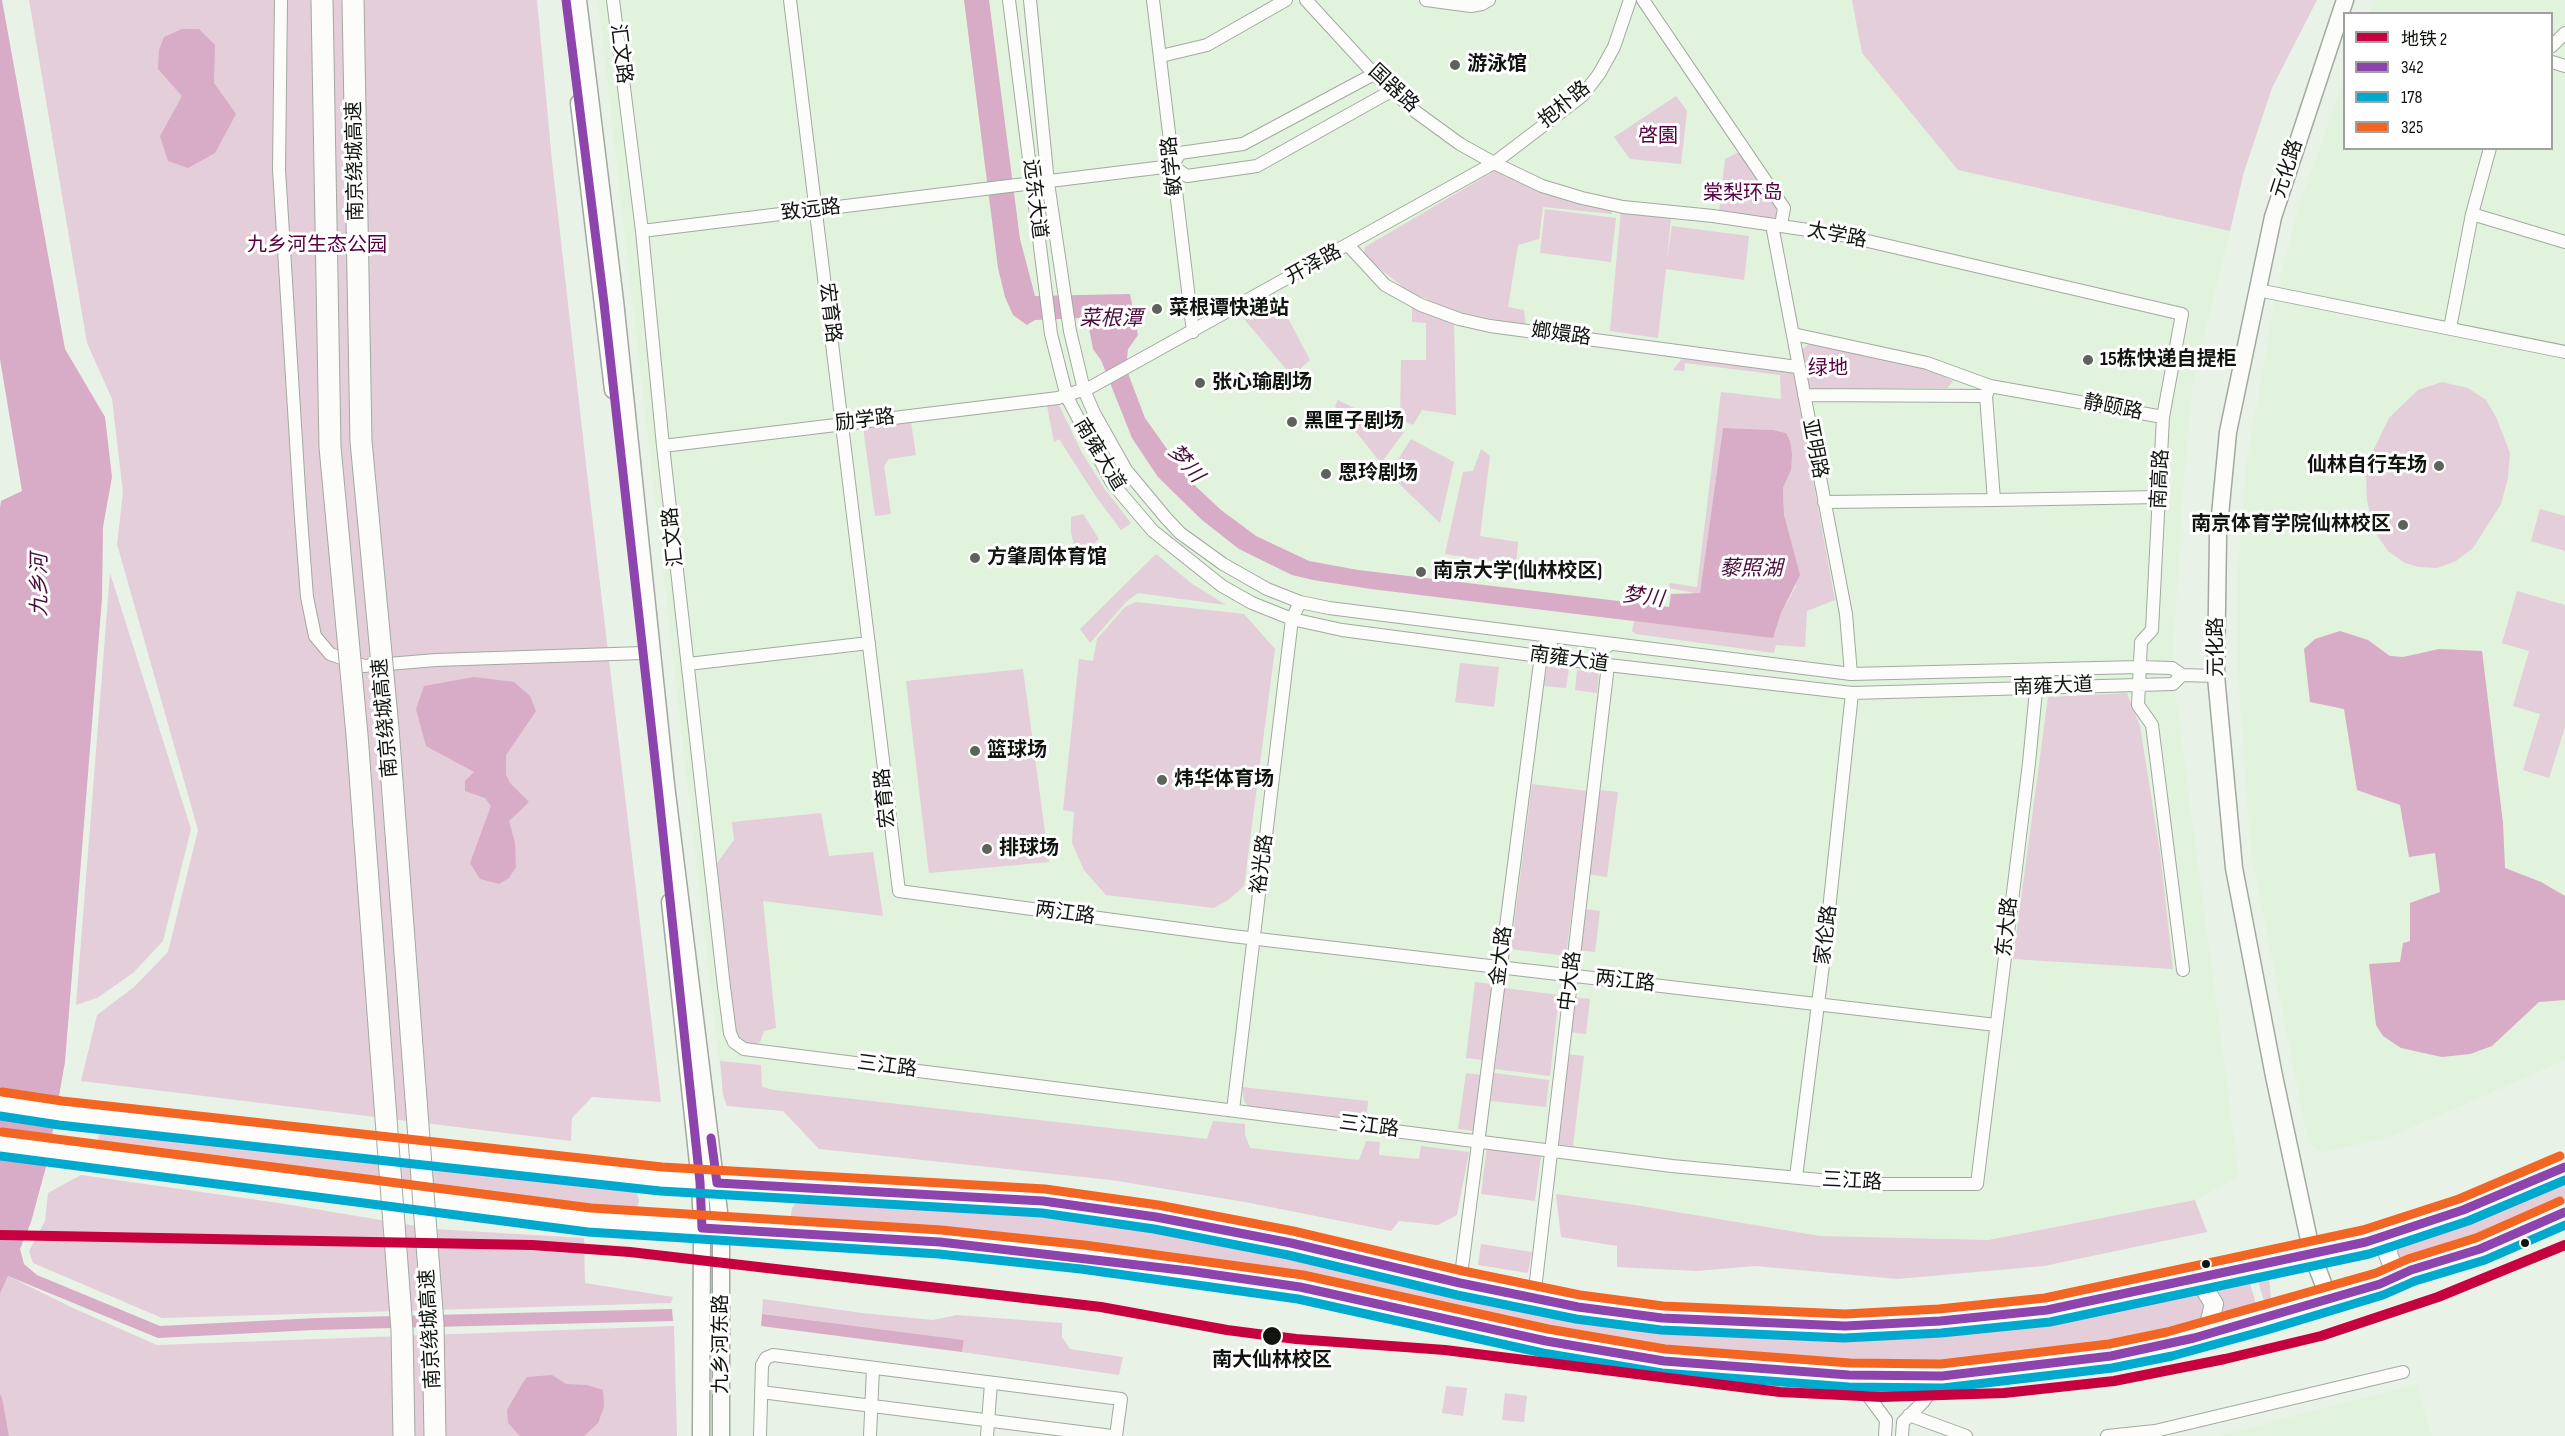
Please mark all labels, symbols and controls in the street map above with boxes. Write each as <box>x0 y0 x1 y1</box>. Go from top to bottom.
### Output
legend <box>2343 12 2553 150</box>
street label: 汇文路 <box>604 23 636 85</box>
text: 地铁 2 <box>2401 29 2447 50</box>
place label: 游泳馆 <box>1467 53 1527 77</box>
text: 342 <box>2401 57 2424 78</box>
marker: 游泳馆 <box>1448 58 1462 72</box>
street label: 国器路 <box>1363 60 1423 118</box>
street label: 抱朴路 <box>1534 77 1596 133</box>
text: 178 <box>2401 87 2422 108</box>
street label: 南京绕城高速 <box>343 101 369 221</box>
text: 325 <box>2401 117 2423 138</box>
park label: 啓園 <box>1638 125 1678 149</box>
street label: 敏学路 <box>1158 135 1188 197</box>
street label: 元化路 <box>2267 137 2309 201</box>
street label: 远东大道 <box>1017 158 1051 240</box>
park label: 棠梨环岛 <box>1703 182 1783 206</box>
street label: 致远路 <box>780 195 842 227</box>
street label: 太学路 <box>1805 218 1869 254</box>
park label: 九乡河生态公园 <box>247 234 387 258</box>
street label: 开泽路 <box>1282 240 1346 290</box>
street label: 宏育路 <box>813 282 845 344</box>
place label: 菜根谭快递站 <box>1169 297 1289 321</box>
marker: 菜根谭快递站 <box>1150 302 1164 316</box>
water label: 菜根潭 <box>1080 307 1142 333</box>
street label: 嫏嬛路 <box>1530 319 1592 351</box>
place label: 15栋快递自提柜 <box>2100 348 2237 372</box>
marker: 15栋快递自提柜 <box>2081 353 2095 367</box>
park label: 绿地 <box>1808 357 1848 381</box>
place label: 张心瑜剧场 <box>1212 371 1312 395</box>
marker: 张心瑜剧场 <box>1193 376 1207 390</box>
street label: 静颐路 <box>2081 390 2145 426</box>
street label: 励学路 <box>834 405 896 437</box>
place label: 黑匣子剧场 <box>1304 410 1404 434</box>
street label: 南雍大道 <box>1068 415 1130 495</box>
marker: 黑匣子剧场 <box>1285 415 1299 429</box>
street label: 亚明路 <box>1796 417 1832 481</box>
water label: 梦川 <box>1162 440 1208 488</box>
street label: 南高路 <box>2147 448 2175 510</box>
place label: 仙林自行车场 <box>2307 454 2427 478</box>
marker: 仙林自行车场 <box>2432 459 2446 473</box>
place label: 恩玲剧场 <box>1338 462 1418 486</box>
marker: 恩玲剧场 <box>1319 467 1333 481</box>
street label: 汇文路 <box>659 506 689 568</box>
place label: 南京体育学院仙林校区 <box>2191 513 2391 537</box>
marker: 南京体育学院仙林校区 <box>2396 518 2410 532</box>
place label: 方肇周体育馆 <box>987 546 1107 570</box>
marker: 方肇周体育馆 <box>968 551 982 565</box>
water label: 九乡河 <box>28 554 54 616</box>
water label: 藜照湖 <box>1720 557 1782 583</box>
place label: 南京大学(仙林校区) <box>1433 560 1602 584</box>
marker: 南京大学(仙林校区) <box>1414 565 1428 579</box>
water label: 梦川 <box>1621 583 1665 613</box>
street label: 元化路 <box>2205 617 2229 677</box>
street label: 南雍大道 <box>1528 643 1610 677</box>
street label: 南京绕城高速 <box>369 657 403 779</box>
street label: 南雍大道 <box>2013 674 2093 700</box>
place label: 篮球场 <box>987 739 1047 763</box>
marker: 篮球场 <box>968 744 982 758</box>
street label: 宏育路 <box>871 767 901 829</box>
place label: 炜华体育场 <box>1174 768 1274 792</box>
marker: 炜华体育场 <box>1155 773 1169 787</box>
street label: 裕光路 <box>1247 833 1279 895</box>
place label: 排球场 <box>999 837 1059 861</box>
marker: 排球场 <box>980 842 994 856</box>
street label: 东大路 <box>1993 896 2023 958</box>
street label: 两江路 <box>1034 898 1096 930</box>
street label: 家伦路 <box>1811 904 1843 966</box>
street label: 金大路 <box>1486 925 1518 987</box>
street label: 中大路 <box>1555 950 1587 1012</box>
street label: 两江路 <box>1594 967 1656 997</box>
street label: 三江路 <box>856 1051 918 1083</box>
street label: 三江路 <box>1338 1111 1400 1143</box>
street label: 三江路 <box>1821 1168 1883 1196</box>
unlabelled marker <box>2519 1237 2531 1249</box>
unlabelled marker <box>2200 1258 2212 1270</box>
street label: 南京绕城高速 <box>416 1268 446 1390</box>
street label: 九乡河东路 <box>710 1294 734 1394</box>
marker: 南大仙林校区 <box>1261 1325 1283 1347</box>
place label: 南大仙林校区 <box>1212 1349 1332 1373</box>

